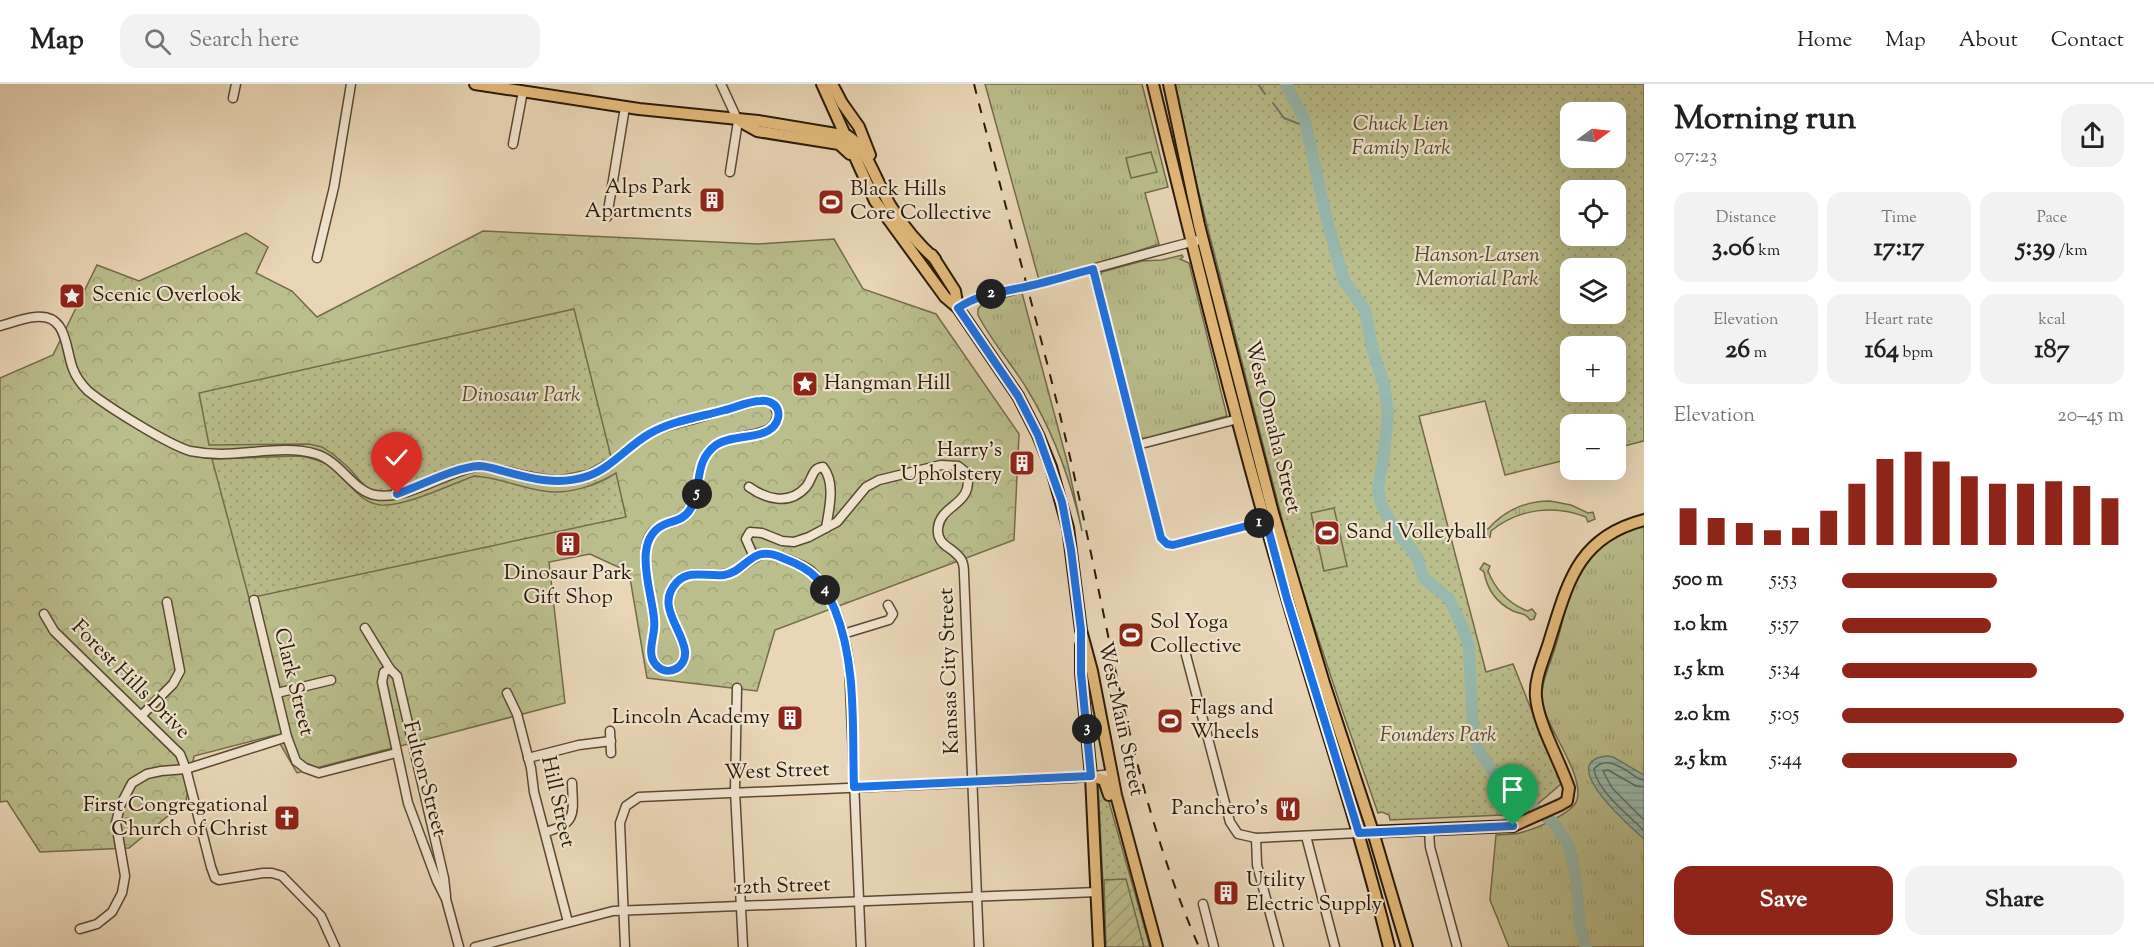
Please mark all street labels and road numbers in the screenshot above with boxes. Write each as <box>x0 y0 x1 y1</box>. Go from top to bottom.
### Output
street label: West Omaha Street <box>1236 338 1308 516</box>
street label: Kansas City Street <box>932 587 968 755</box>
street label: Forest Hills Drive <box>64 614 196 746</box>
street label: Clark Street <box>265 625 321 739</box>
street label: West Main Street <box>1089 639 1151 799</box>
street label: Fulton Street <box>394 718 454 840</box>
street label: Hill Street <box>532 753 582 851</box>
street label: West Street <box>724 755 830 789</box>
street label: 12th Street <box>735 870 831 904</box>

